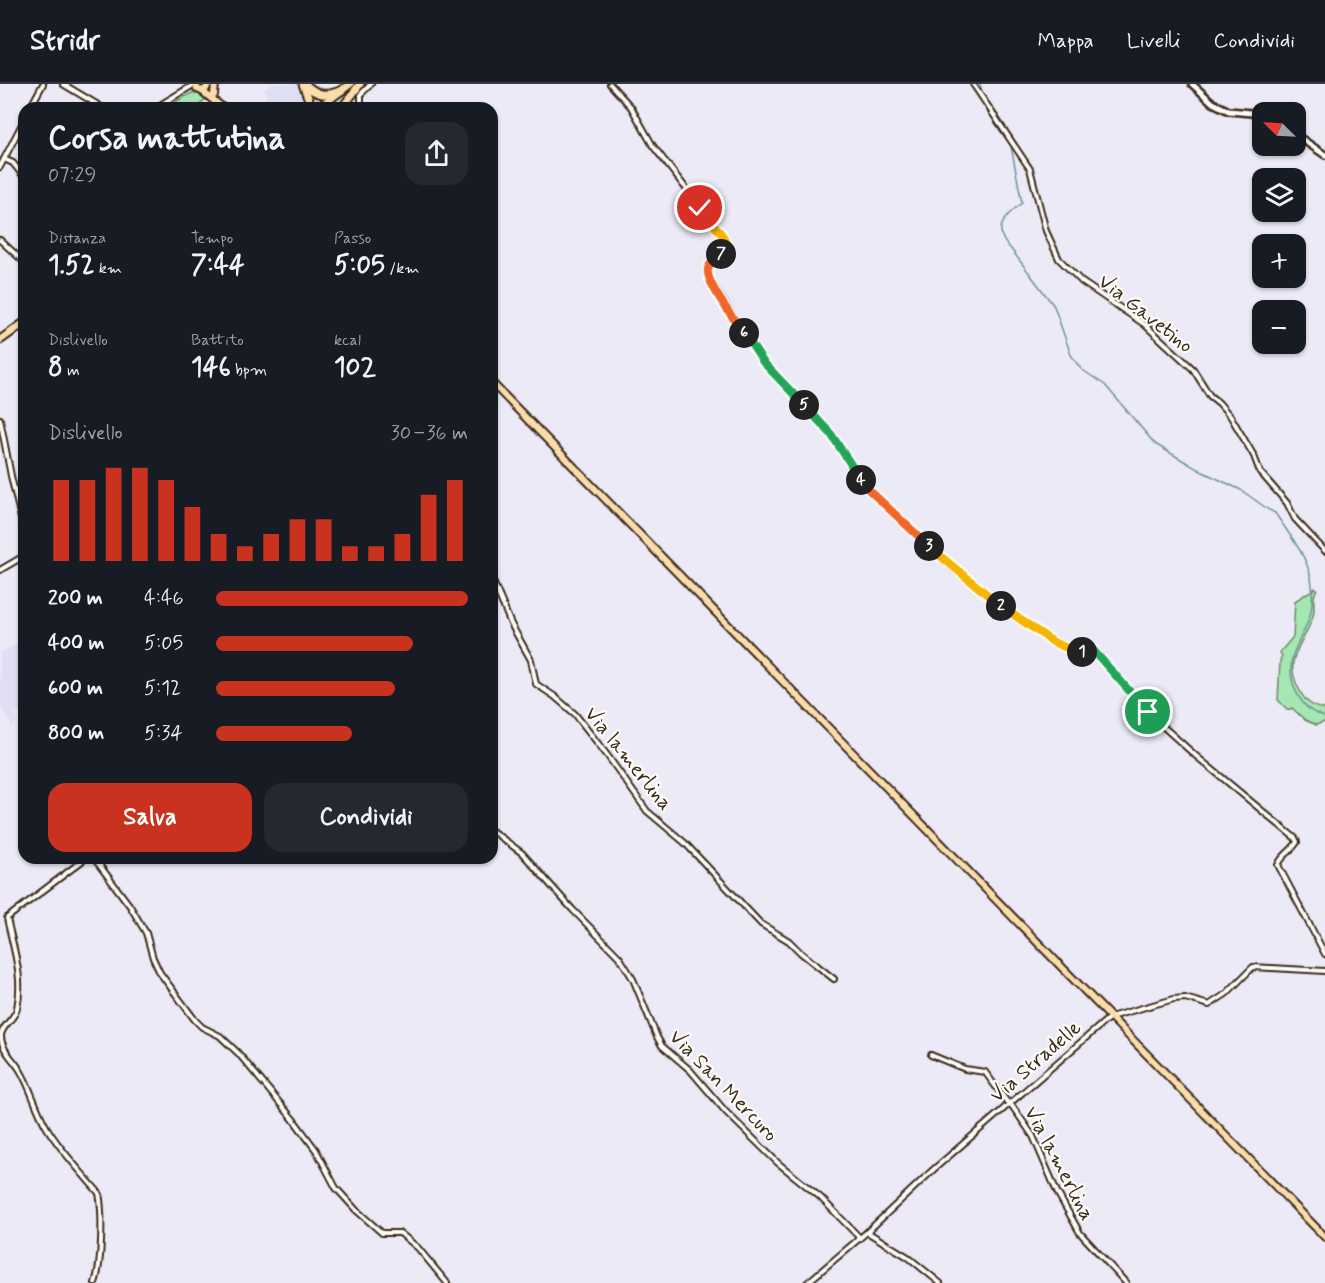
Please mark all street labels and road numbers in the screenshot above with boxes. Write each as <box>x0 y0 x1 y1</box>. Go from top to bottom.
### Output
street label: Via Gavetino <box>1092 268 1199 360</box>
street label: Via lamerlina <box>578 701 679 816</box>
street label: Via Stradelle <box>984 1014 1087 1109</box>
street label: Via San Mercuro <box>663 1023 784 1148</box>
street label: Via lamerlina <box>1017 1101 1101 1226</box>

